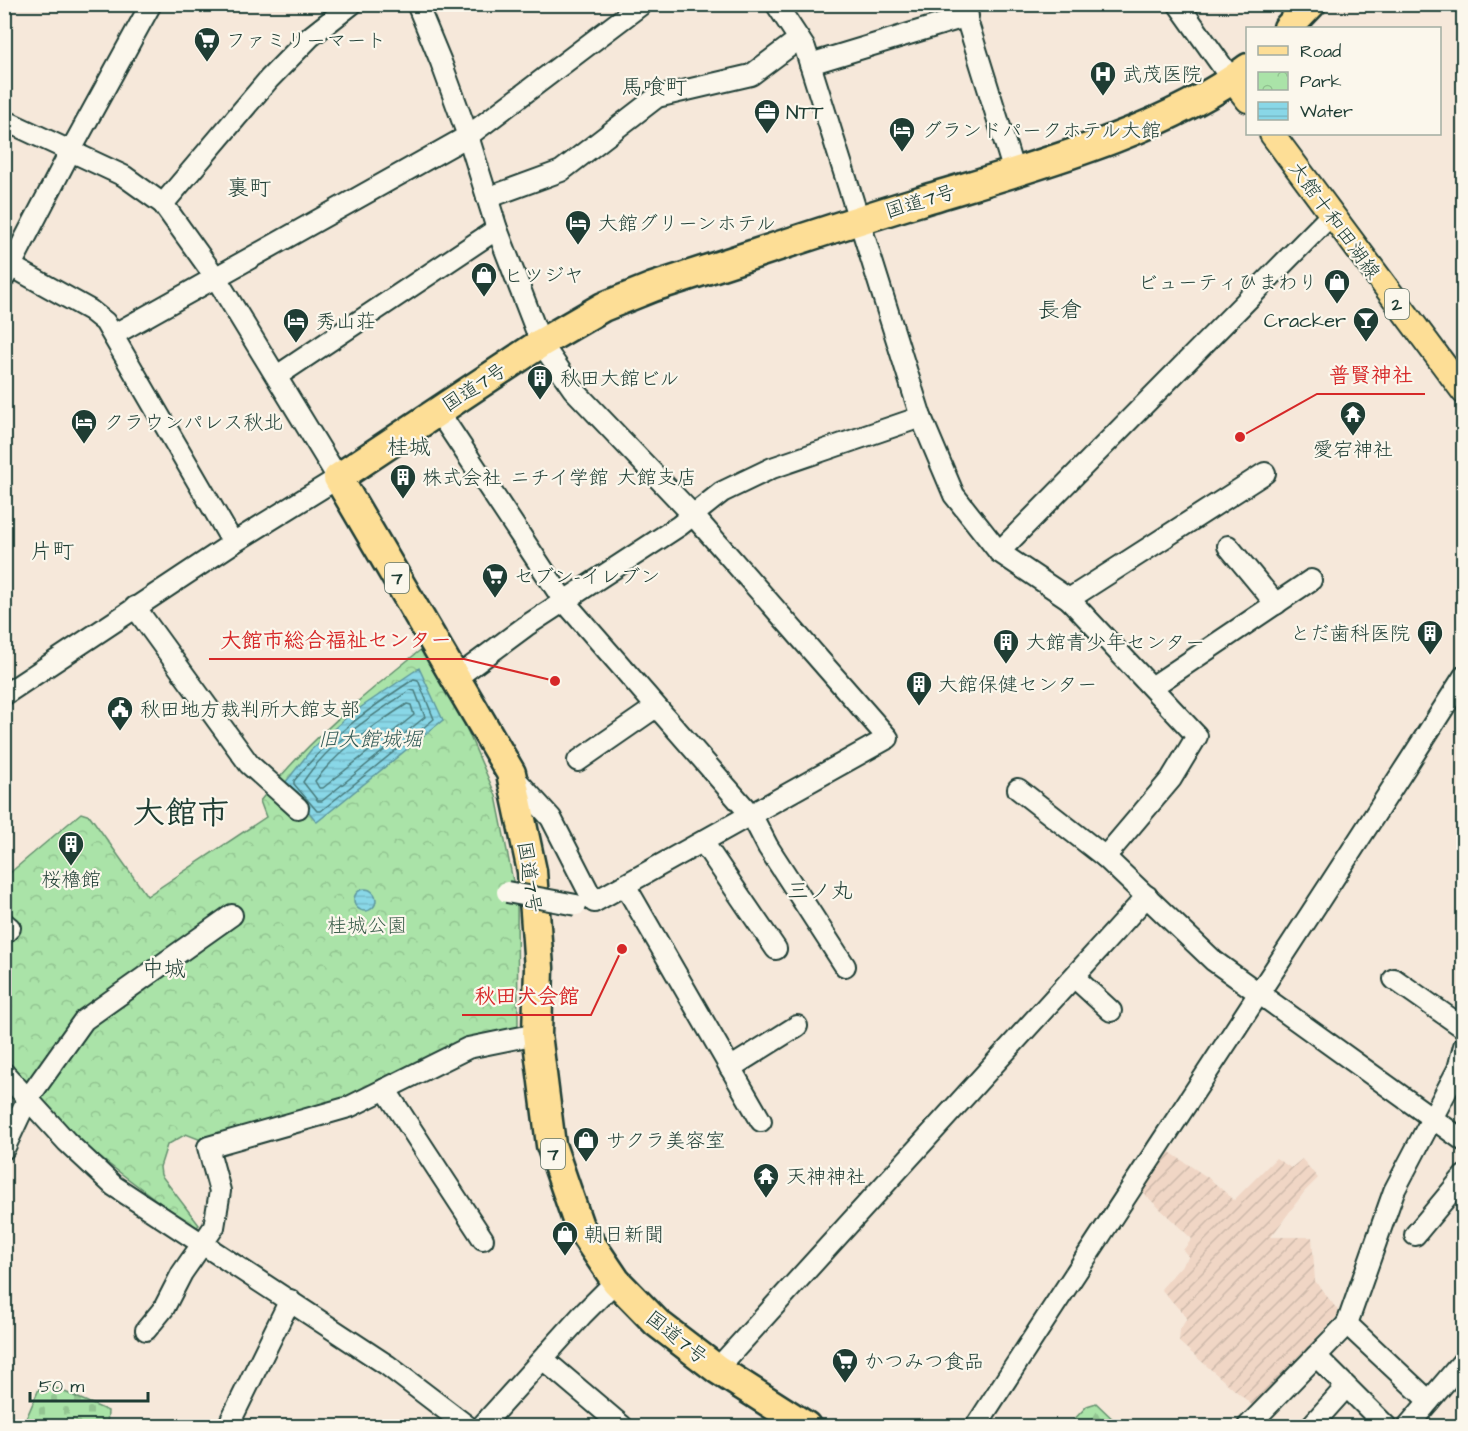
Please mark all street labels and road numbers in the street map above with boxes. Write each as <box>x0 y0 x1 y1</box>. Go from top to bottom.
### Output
street label: 大館十和田湖線 <box>1282 156 1387 285</box>
street label: 国道7号 <box>882 178 959 226</box>
road number: 2 <box>1385 289 1409 319</box>
street label: 国道7号 <box>437 356 512 419</box>
road number: 7 <box>385 563 409 593</box>
street label: 国道7号 <box>510 839 548 915</box>
road number: 7 <box>541 1139 565 1169</box>
street label: 国道7号 <box>639 1304 713 1371</box>

